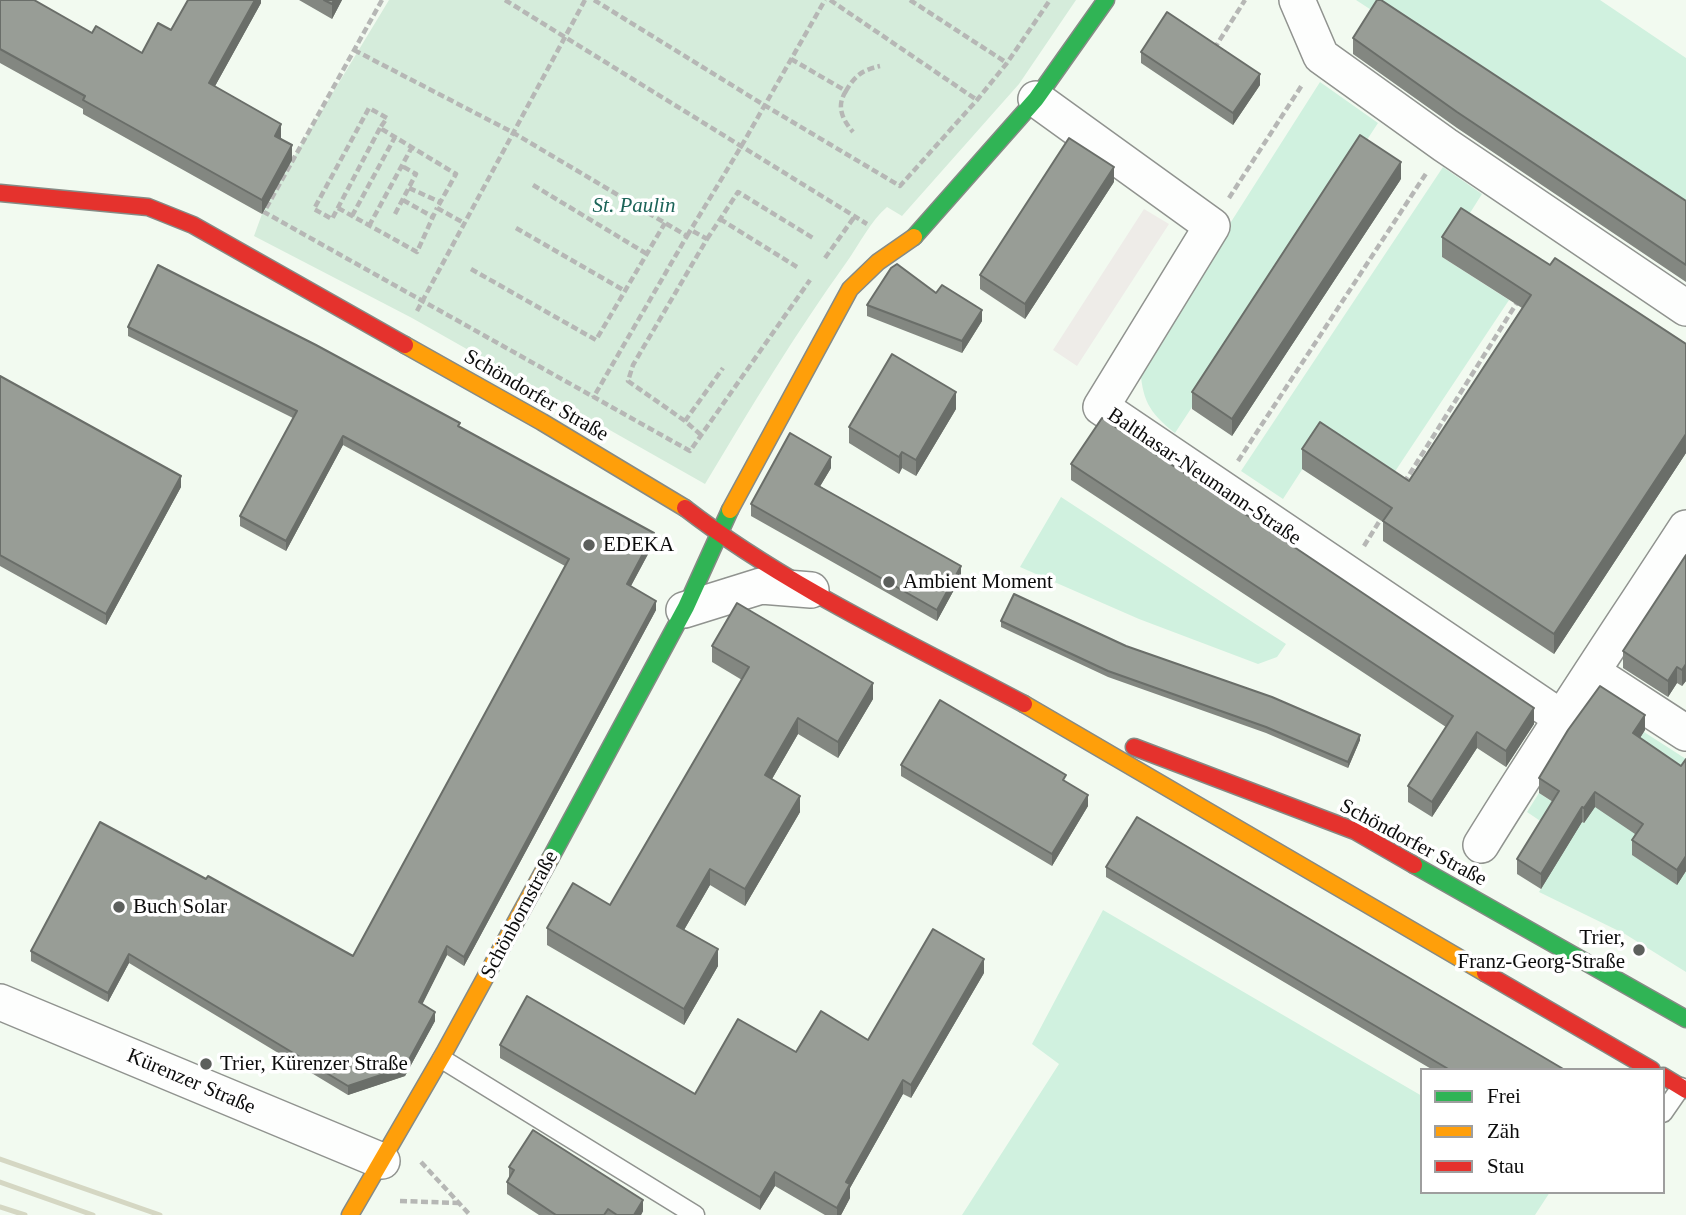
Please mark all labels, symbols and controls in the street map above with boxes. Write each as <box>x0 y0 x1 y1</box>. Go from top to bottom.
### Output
park label: St. Paulin <box>593 193 675 219</box>
street label: Schöndorfer Straße <box>459 344 613 448</box>
street label: Balthasar-Neumann-Straße <box>1102 403 1306 551</box>
place label: EDEKA <box>603 532 674 558</box>
marker: EDEKA <box>581 537 597 553</box>
place label: Ambient Moment <box>903 569 1053 595</box>
marker: Ambient Moment <box>881 574 897 590</box>
street label: Schöndorfer Straße <box>1335 794 1491 892</box>
street label: Schönbornstraße <box>476 847 564 983</box>
place label: Buch Solar <box>133 894 227 920</box>
marker: Buch Solar <box>111 899 127 915</box>
place label: Trier, Franz-Georg-Straße <box>1457 925 1625 975</box>
marker: Trier, Franz-Georg-Straße <box>1631 942 1647 958</box>
street label: Kürenzer Straße <box>123 1044 259 1120</box>
place label: Trier, Kürenzer Straße <box>220 1051 408 1077</box>
marker: Trier, Kürenzer Straße <box>198 1056 214 1072</box>
legend <box>1420 1068 1665 1194</box>
text: Frei <box>1487 1084 1521 1108</box>
text: Zäh <box>1487 1119 1520 1143</box>
text: Stau <box>1487 1154 1524 1178</box>

